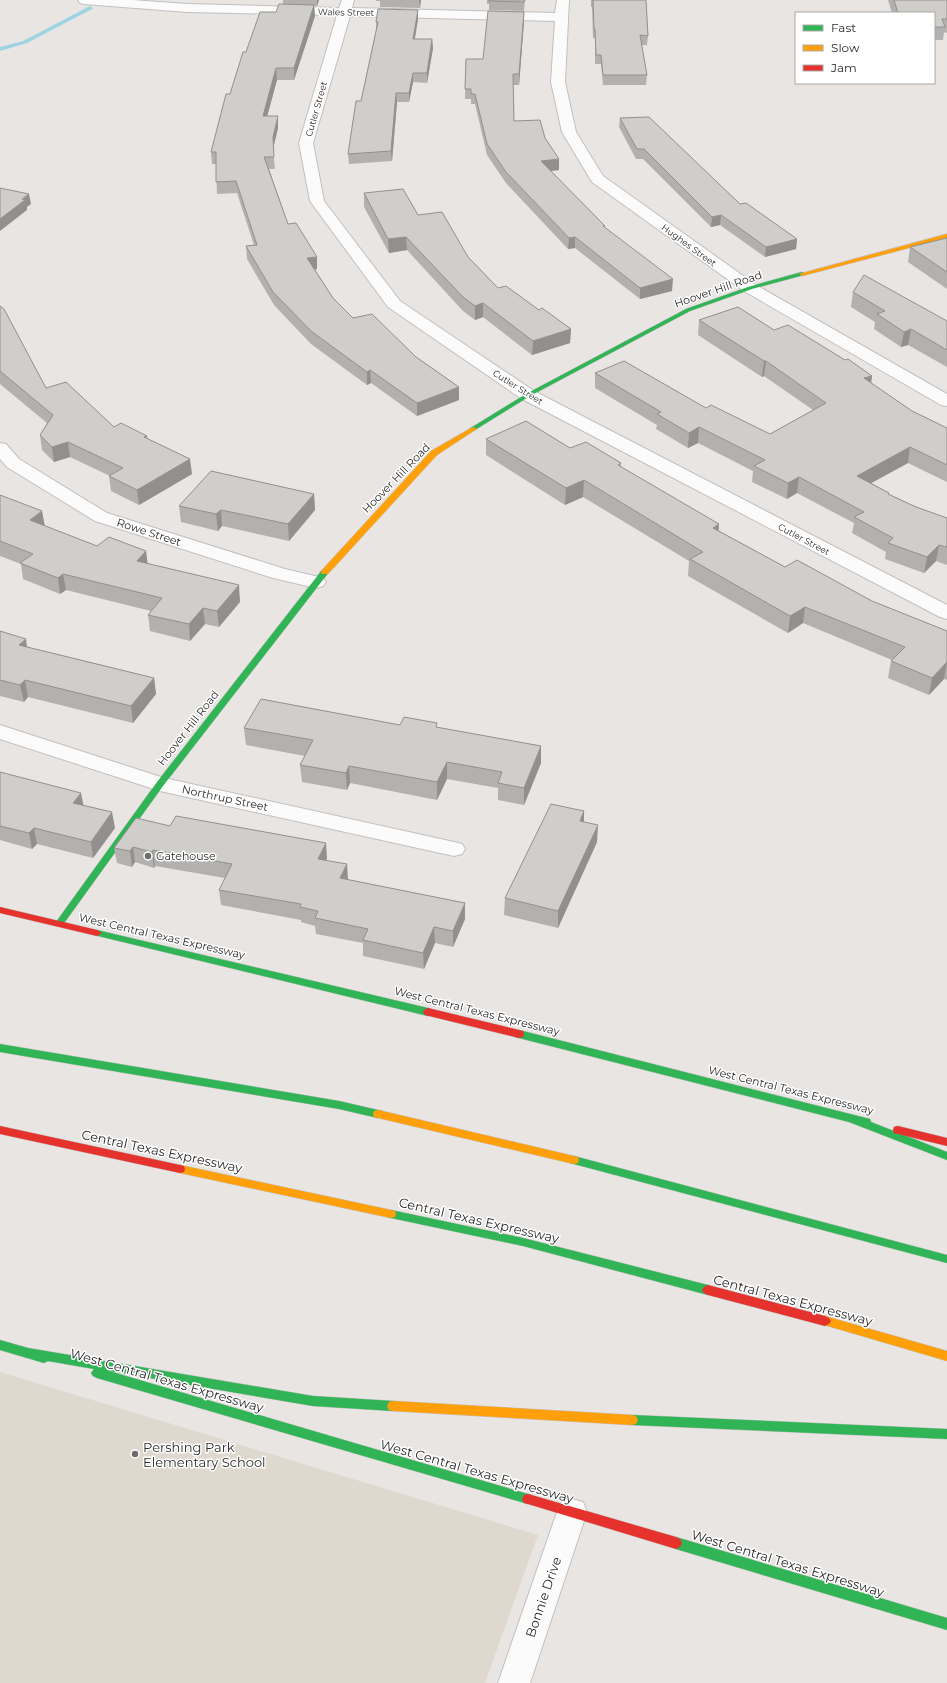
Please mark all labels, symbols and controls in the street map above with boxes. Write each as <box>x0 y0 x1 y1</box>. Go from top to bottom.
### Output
street label: Wales Street <box>318 6 375 18</box>
legend <box>795 12 935 84</box>
text: Fast <box>831 20 856 35</box>
text: Slow <box>831 40 860 55</box>
text: Jam <box>830 60 857 75</box>
street label: Cutler Street <box>303 80 329 138</box>
street label: Hughes Street <box>659 221 719 269</box>
street label: Hoover Hill Road <box>672 267 764 311</box>
street label: Cutler Street <box>491 367 545 407</box>
street label: Hoover Hill Road <box>359 440 433 516</box>
street label: Rowe Street <box>115 515 184 549</box>
street label: Cutler Street <box>776 521 832 557</box>
street label: Hoover Hill Road <box>154 688 222 768</box>
street label: Northrup Street <box>181 782 270 814</box>
place label: Gatehouse <box>156 849 216 863</box>
marker: Gatehouse <box>143 851 153 861</box>
street label: West Central Texas Expressway <box>78 910 246 962</box>
street label: West Central Texas Expressway <box>393 984 561 1038</box>
street label: West Central Texas Expressway <box>707 1063 875 1117</box>
street label: Central Texas Expressway <box>80 1126 245 1176</box>
street label: Central Texas Expressway <box>397 1194 562 1246</box>
street label: Central Texas Expressway <box>712 1271 875 1329</box>
street label: West Central Texas Expressway <box>68 1345 267 1416</box>
street label: West Central Texas Expressway <box>378 1436 577 1507</box>
place label: Pershing Park Elementary School <box>143 1439 266 1470</box>
marker: Pershing Park Elementary School <box>130 1449 140 1459</box>
street label: West Central Texas Expressway <box>690 1526 887 1600</box>
street label: Bonnie Drive <box>522 1554 564 1639</box>

